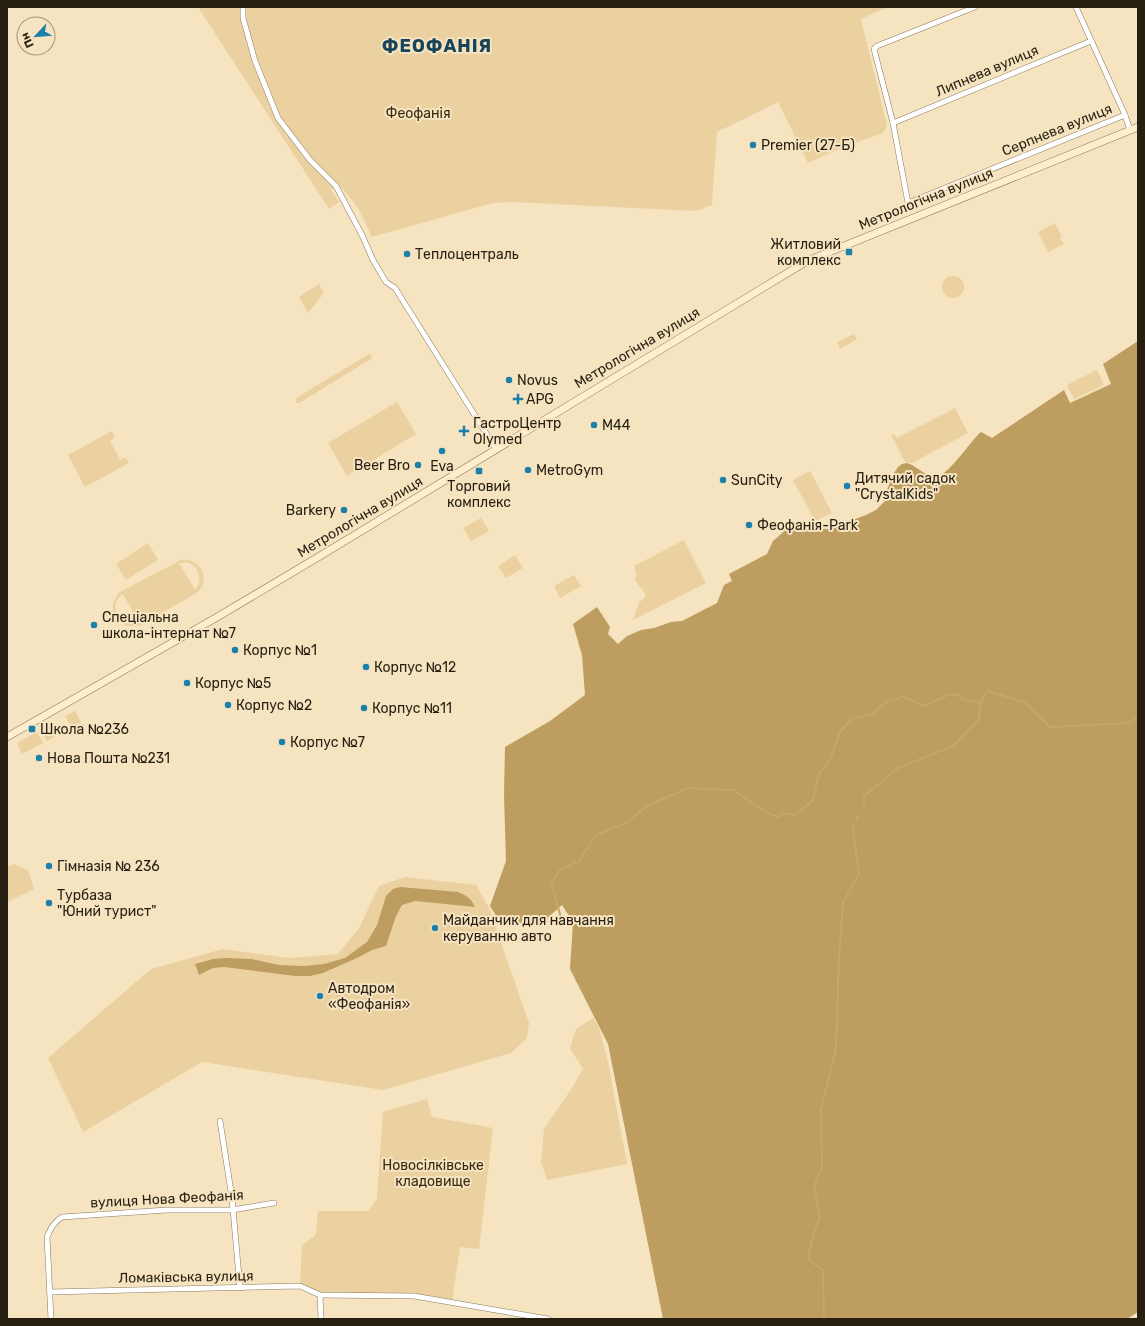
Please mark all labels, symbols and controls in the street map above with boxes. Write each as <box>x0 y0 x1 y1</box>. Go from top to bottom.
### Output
north arrow <box>16 16 56 56</box>
text: Пн <box>18 30 37 50</box>
district label: ФЕОФАНІЯ <box>382 35 492 57</box>
street label: Липнева вулиця <box>933 42 1041 100</box>
street label: Серпнева вулиця <box>999 100 1115 160</box>
park label: Феофанія <box>385 105 451 122</box>
place label: Premier (27-Б) <box>761 137 855 154</box>
marker: Premier (27-Б) <box>748 140 758 150</box>
street label: Метрологічна вулиця <box>856 164 996 234</box>
place label: Житловий комплекс <box>770 236 841 269</box>
place label: Теплоцентраль <box>415 246 519 263</box>
marker: Житловий комплекс <box>844 247 854 257</box>
marker: Теплоцентраль <box>402 249 412 259</box>
street label: Метрологічна вулиця <box>571 304 703 392</box>
place label: Novus <box>517 372 558 389</box>
marker: Novus <box>504 375 514 385</box>
place label: APG <box>526 391 554 408</box>
marker: APG <box>513 394 523 404</box>
place label: ГастроЦентр Olymed <box>473 415 561 448</box>
place label: M44 <box>602 417 631 434</box>
marker: M44 <box>589 420 599 430</box>
marker: ГастроЦентр Olymed <box>458 425 470 437</box>
marker: Eva <box>437 446 447 456</box>
place label: Beer Bro <box>354 457 410 474</box>
place label: Eva <box>430 458 454 475</box>
marker: Beer Bro <box>413 460 423 470</box>
place label: MetroGym <box>536 462 603 479</box>
marker: MetroGym <box>523 465 533 475</box>
marker: Торговий комплекс <box>474 466 484 476</box>
place label: Дитячий садок "CrystalKids" <box>855 470 956 503</box>
place label: SunCity <box>731 472 783 489</box>
street label: Метрологічна вулиця <box>294 473 426 561</box>
marker: SunCity <box>718 475 728 485</box>
place label: Торговий комплекс <box>447 478 511 511</box>
marker: Дитячий садок "CrystalKids" <box>842 481 852 491</box>
place label: Barkery <box>286 502 336 519</box>
marker: Barkery <box>339 505 349 515</box>
place label: Феофанія-Park <box>757 517 859 534</box>
marker: Феофанія-Park <box>744 520 754 530</box>
place label: Спеціальна школа-інтернат №7 <box>102 609 236 642</box>
marker: Спеціальна школа-інтернат №7 <box>89 620 99 630</box>
place label: Корпус №1 <box>243 642 317 659</box>
marker: Корпус №1 <box>230 645 240 655</box>
place label: Корпус №12 <box>374 659 456 676</box>
marker: Корпус №12 <box>361 662 371 672</box>
place label: Корпус №5 <box>195 675 271 692</box>
marker: Корпус №5 <box>182 678 192 688</box>
place label: Корпус №2 <box>236 697 312 714</box>
marker: Корпус №2 <box>223 700 233 710</box>
place label: Корпус №11 <box>372 700 452 717</box>
marker: Корпус №11 <box>359 703 369 713</box>
place label: Школа №236 <box>40 721 129 738</box>
marker: Школа №236 <box>27 724 37 734</box>
place label: Корпус №7 <box>290 734 365 751</box>
marker: Корпус №7 <box>277 737 287 747</box>
place label: Нова Пошта №231 <box>47 750 170 767</box>
marker: Нова Пошта №231 <box>34 753 44 763</box>
place label: Гімназія № 236 <box>57 858 160 875</box>
marker: Гімназія № 236 <box>44 861 54 871</box>
place label: Турбаза "Юний турист" <box>57 887 156 920</box>
marker: Турбаза "Юний турист" <box>44 898 54 908</box>
place label: Майданчик для навчання керуванню авто <box>443 912 614 945</box>
marker: Майданчик для навчання керуванню авто <box>430 923 440 933</box>
place label: Автодром «Феофанія» <box>328 980 410 1013</box>
marker: Автодром «Феофанія» <box>315 991 325 1001</box>
park label: Новосілківське кладовище <box>382 1157 484 1190</box>
street label: вулиця Нова Феофанія <box>90 1186 244 1212</box>
street label: Ломаківська вулиця <box>118 1267 254 1287</box>

